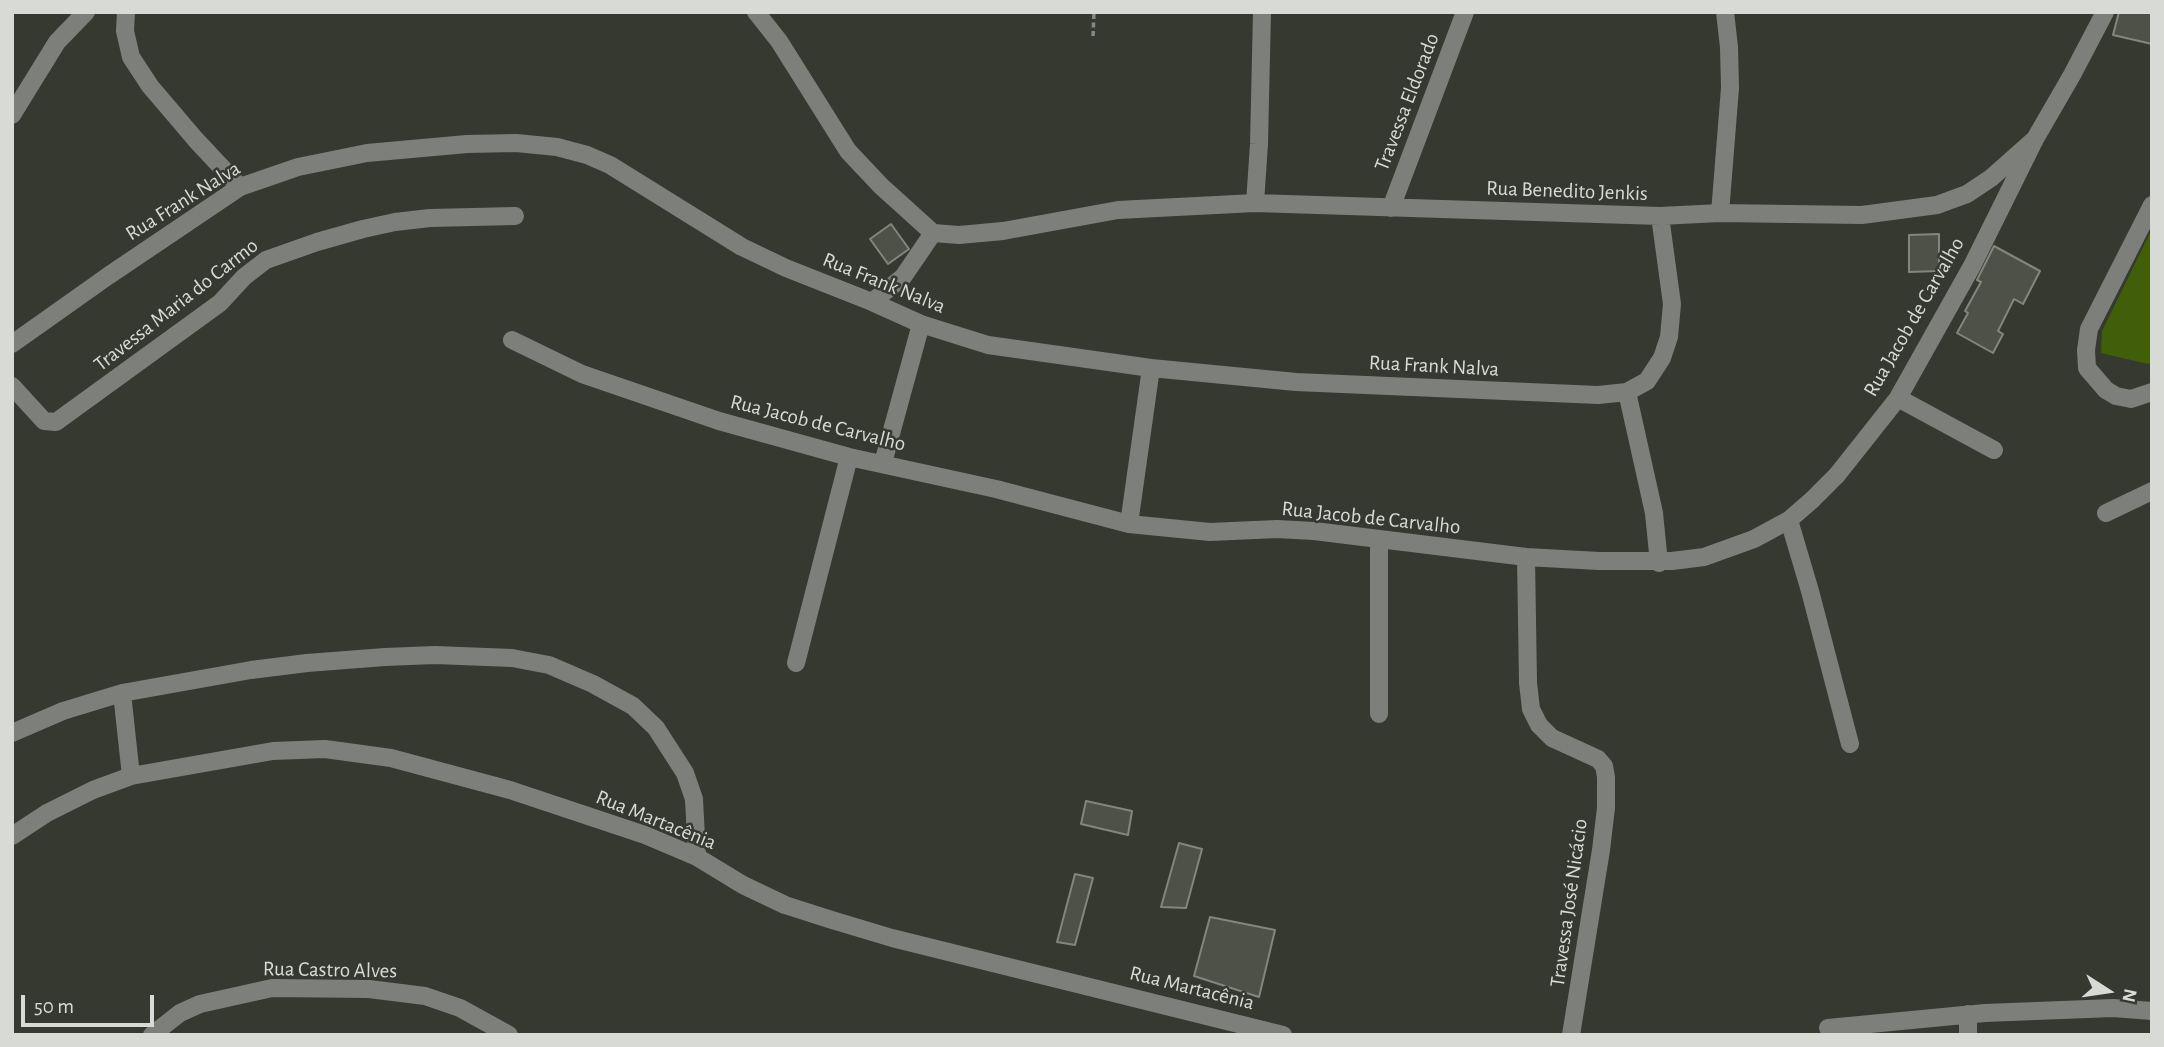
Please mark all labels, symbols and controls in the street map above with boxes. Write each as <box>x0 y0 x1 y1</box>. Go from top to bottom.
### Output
street label: Travessa Eldorado <box>1369 30 1445 174</box>
street label: Rua Frank Nalva <box>121 156 245 246</box>
street label: Rua Benedito Jenkis <box>1486 176 1648 206</box>
street label: Travessa Maria do Carmo <box>89 233 263 377</box>
street label: Rua Jacob de Carvalho <box>1858 233 1970 401</box>
street label: Rua Frank Nalva <box>819 247 949 319</box>
street label: Rua Frank Nalva <box>1368 350 1500 382</box>
street label: Rua Jacob de Carvalho <box>728 389 908 457</box>
street label: Rua Jacob de Carvalho <box>1280 496 1462 540</box>
street label: Rua Martacênia <box>592 784 720 856</box>
street label: Travessa José Nicácio <box>1545 817 1593 989</box>
street label: Rua Castro Alves <box>263 956 397 984</box>
north arrow <box>2073 956 2143 1026</box>
street label: Rua Martacênia <box>1127 960 1257 1016</box>
scale bar <box>24 981 158 1025</box>
text: N <box>2118 987 2140 1004</box>
text: 50 m <box>34 996 74 1017</box>

